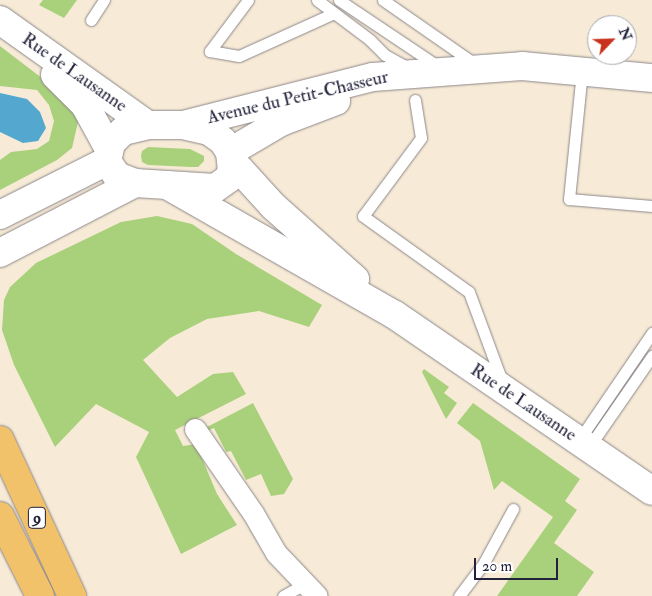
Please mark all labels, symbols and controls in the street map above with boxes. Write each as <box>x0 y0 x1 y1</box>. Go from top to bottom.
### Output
north arrow <box>587 15 637 65</box>
text: N <box>615 25 636 43</box>
street label: Rue de Lausanne <box>17 29 131 117</box>
street label: Avenue du Petit-Chasseur <box>205 67 391 129</box>
street label: Rue de Lausanne <box>466 360 580 446</box>
road number: 9 <box>27 504 47 532</box>
scale bar <box>477 548 561 580</box>
text: 20 m <box>482 557 512 576</box>

